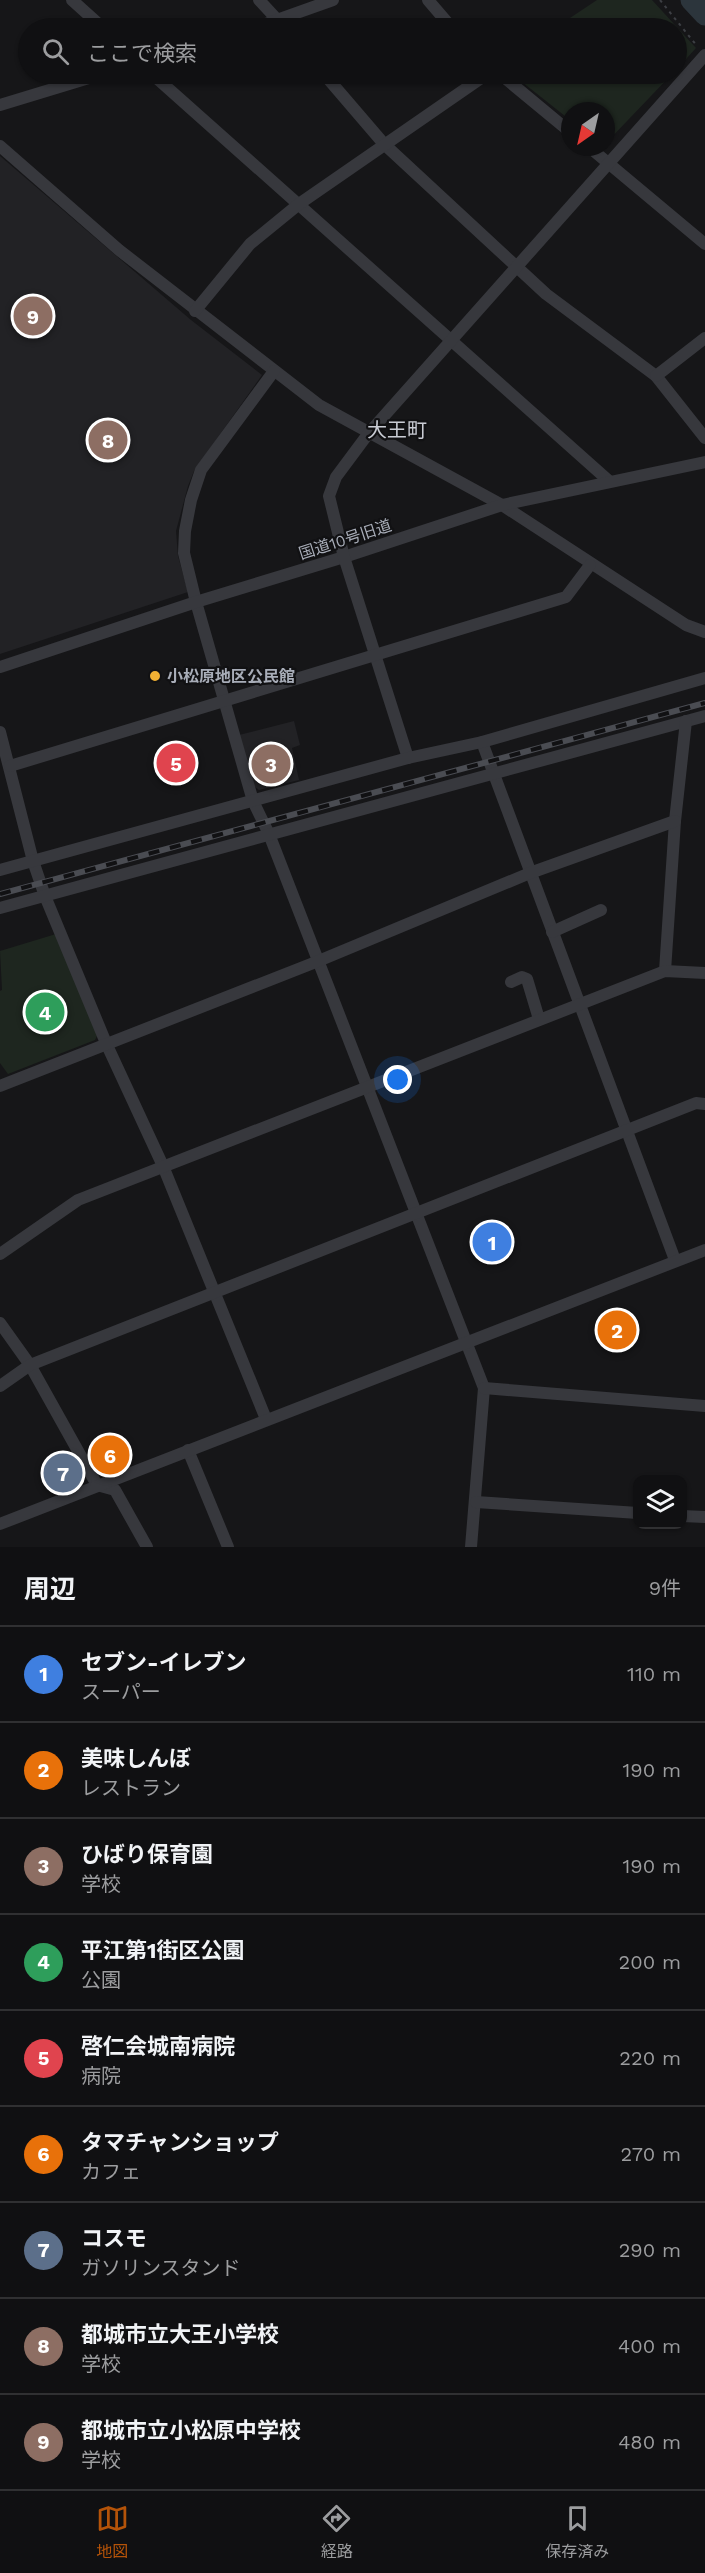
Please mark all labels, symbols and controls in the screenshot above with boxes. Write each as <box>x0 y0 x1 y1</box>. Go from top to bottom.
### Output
search box <box>18 18 687 84</box>
icon: search <box>39 35 72 68</box>
text: ここで検索 <box>87 41 197 66</box>
north arrow <box>561 102 615 156</box>
pin: 9 <box>14 294 52 338</box>
pin: 8 <box>88 418 128 462</box>
district label: 大王町 <box>367 418 427 442</box>
street label: 国道10号旧道 <box>296 516 394 563</box>
place label: 小松原地区公民館 <box>167 667 295 686</box>
marker: 小松原地区公民館 <box>148 669 162 683</box>
pin: 5 <box>156 740 195 786</box>
pin: 3 <box>252 742 290 786</box>
pin: 4 <box>26 990 64 1034</box>
your location <box>383 1065 412 1094</box>
pin: 1 <box>472 1220 512 1264</box>
pin: 2 <box>598 1308 636 1352</box>
pin: 6 <box>90 1432 130 1478</box>
pin: 7 <box>44 1450 82 1496</box>
map controls <box>633 1475 687 1529</box>
button: layers <box>633 1475 687 1529</box>
text: 周辺 <box>24 1574 76 1604</box>
text: 9件 <box>649 1576 681 1600</box>
text: セブン-イレブン <box>81 1650 247 1675</box>
text: 1 <box>39 1662 48 1686</box>
text: 110 m <box>627 1662 681 1686</box>
text: スーパー <box>81 1680 161 1704</box>
text: 美味しんぼ <box>81 1746 191 1771</box>
text: 2 <box>38 1758 49 1782</box>
text: 190 m <box>623 1758 681 1782</box>
text: レストラン <box>81 1776 181 1800</box>
text: ひばり保育園 <box>81 1842 213 1867</box>
text: 3 <box>38 1854 49 1878</box>
text: 190 m <box>623 1854 681 1878</box>
text: 学校 <box>81 1872 121 1896</box>
text: 平江第1街区公園 <box>81 1938 244 1963</box>
text: 4 <box>37 1950 50 1974</box>
text: 200 m <box>619 1950 681 1974</box>
text: 公園 <box>81 1968 121 1992</box>
text: 啓仁会城南病院 <box>81 2034 235 2059</box>
text: 5 <box>38 2046 49 2070</box>
text: 220 m <box>619 2046 681 2070</box>
text: 病院 <box>81 2064 121 2088</box>
text: タマチャンショップ <box>81 2130 279 2155</box>
text: 6 <box>37 2142 50 2166</box>
text: 270 m <box>621 2142 681 2166</box>
text: カフェ <box>81 2160 141 2184</box>
text: コスモ <box>81 2226 147 2251</box>
text: 7 <box>37 2238 50 2262</box>
text: 290 m <box>619 2238 681 2262</box>
text: ガソリンスタンド <box>81 2256 241 2280</box>
text: 都城市立大王小学校 <box>81 2322 279 2347</box>
text: 8 <box>37 2334 50 2358</box>
text: 400 m <box>618 2334 681 2358</box>
text: 学校 <box>81 2352 121 2376</box>
text: 都城市立小松原中学校 <box>81 2418 301 2443</box>
text: 9 <box>37 2430 50 2454</box>
text: 480 m <box>618 2430 681 2454</box>
text: 学校 <box>81 2448 121 2472</box>
tab: 地図 <box>96 2502 129 2562</box>
tab: 経路 <box>320 2502 353 2562</box>
tab: 保存済み <box>545 2502 609 2562</box>

